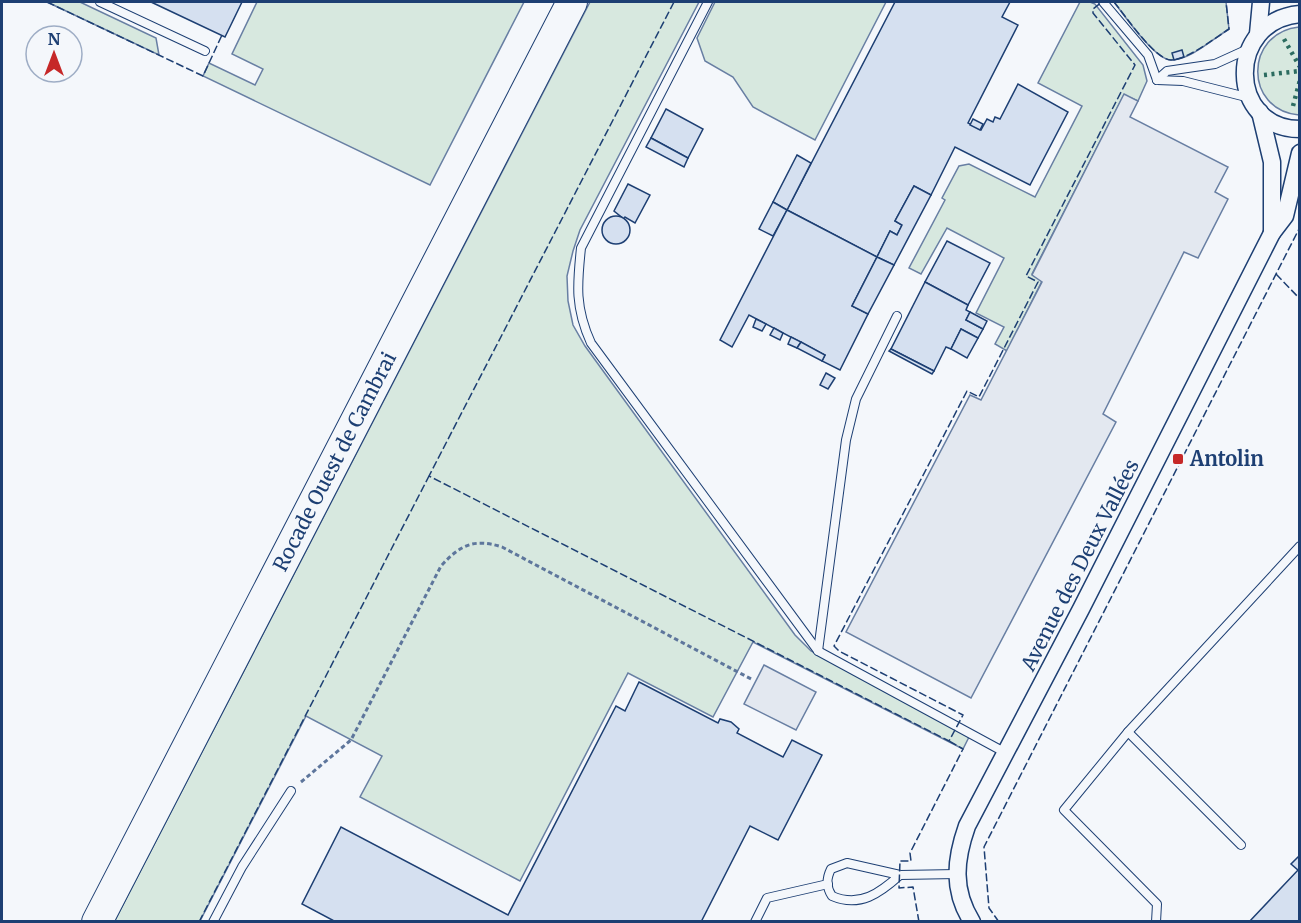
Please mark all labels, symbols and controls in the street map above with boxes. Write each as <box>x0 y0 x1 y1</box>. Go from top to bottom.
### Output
north arrow <box>24 24 84 84</box>
text: N <box>48 29 61 49</box>
street label: Rocade Ouest de Cambrai <box>267 348 401 575</box>
place label: Antolin <box>1189 446 1264 471</box>
marker: Antolin <box>1171 452 1185 466</box>
street label: Avenue des Deux Vallées <box>1015 455 1144 676</box>

